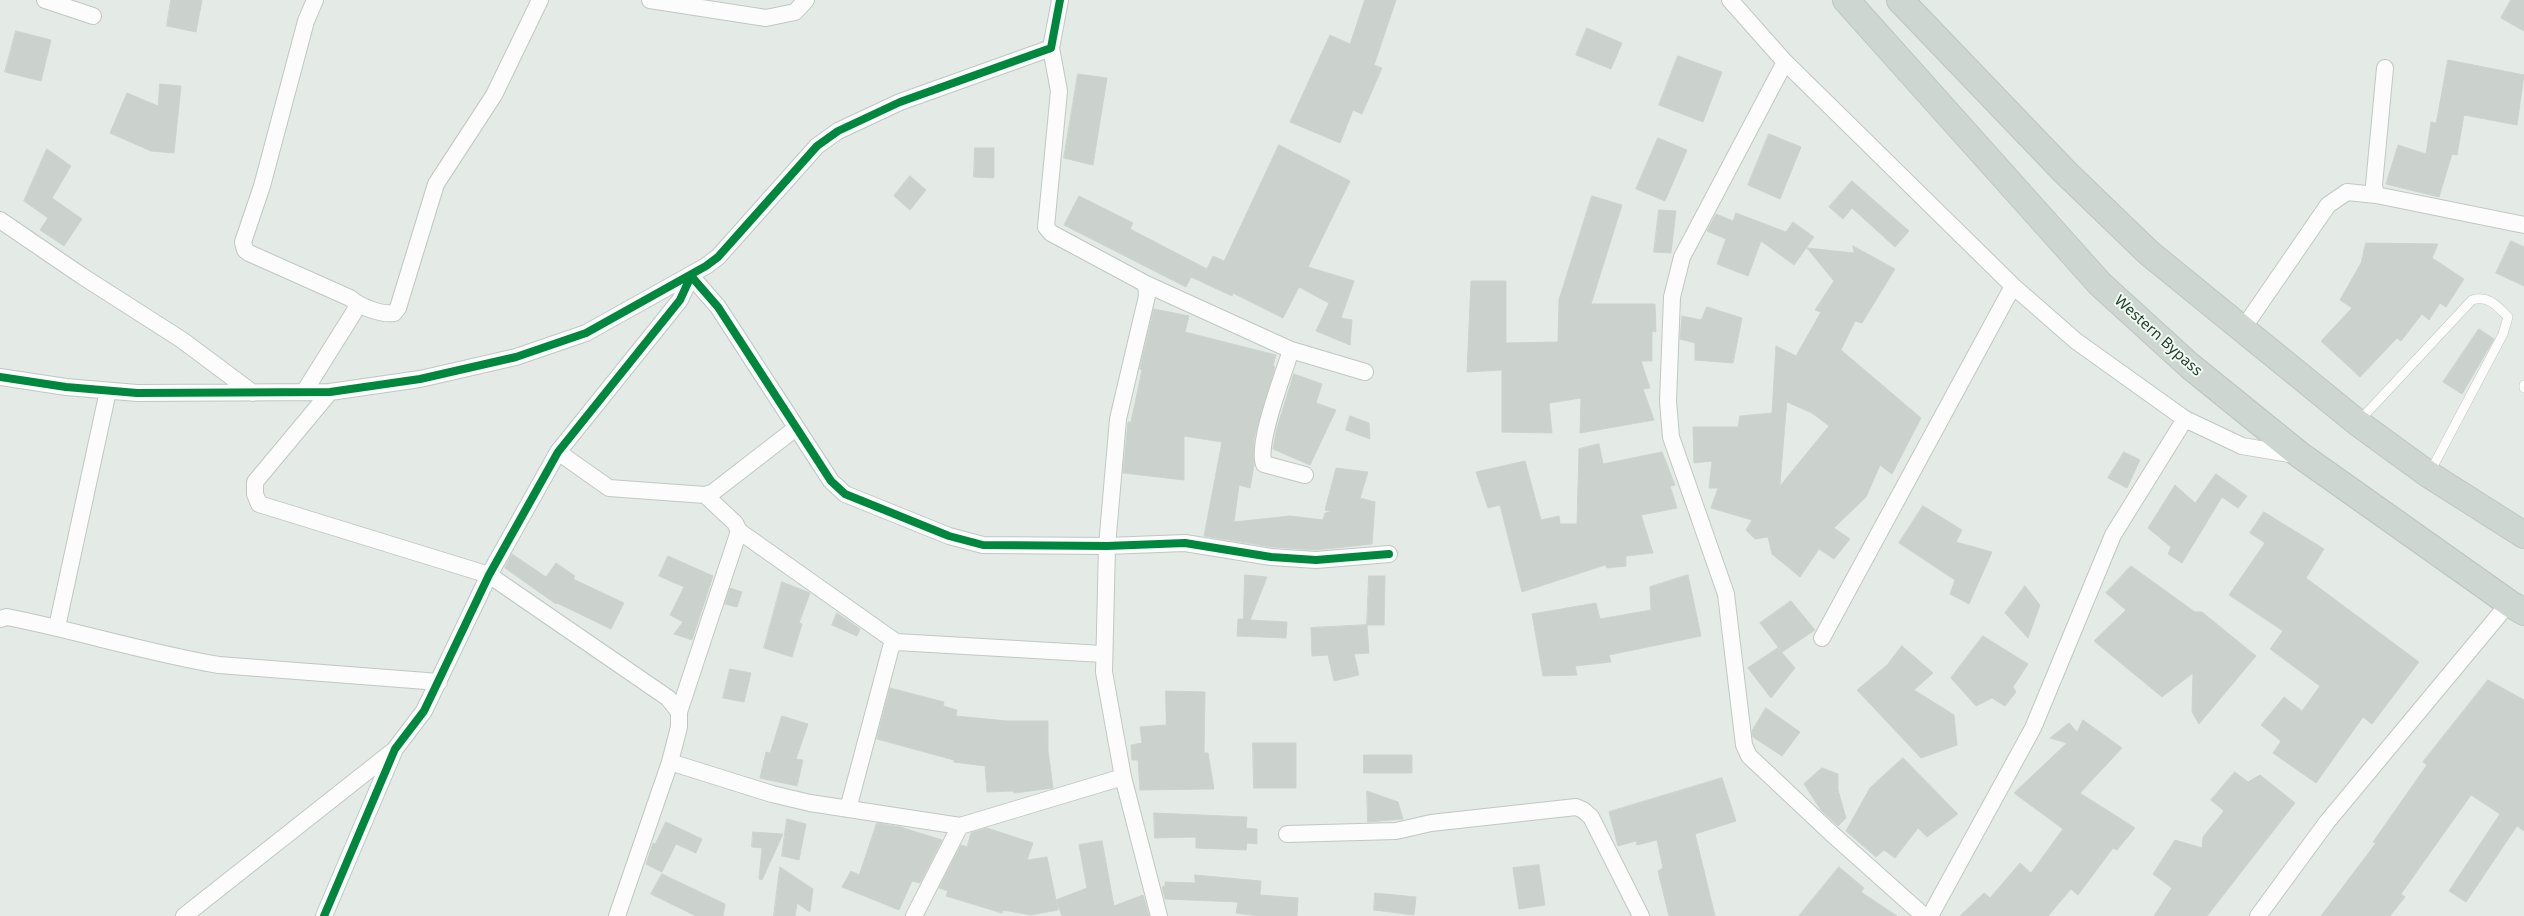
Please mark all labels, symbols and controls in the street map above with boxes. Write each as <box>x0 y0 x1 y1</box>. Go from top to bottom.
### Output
street label: Western Bypass <box>2110 292 2206 380</box>

